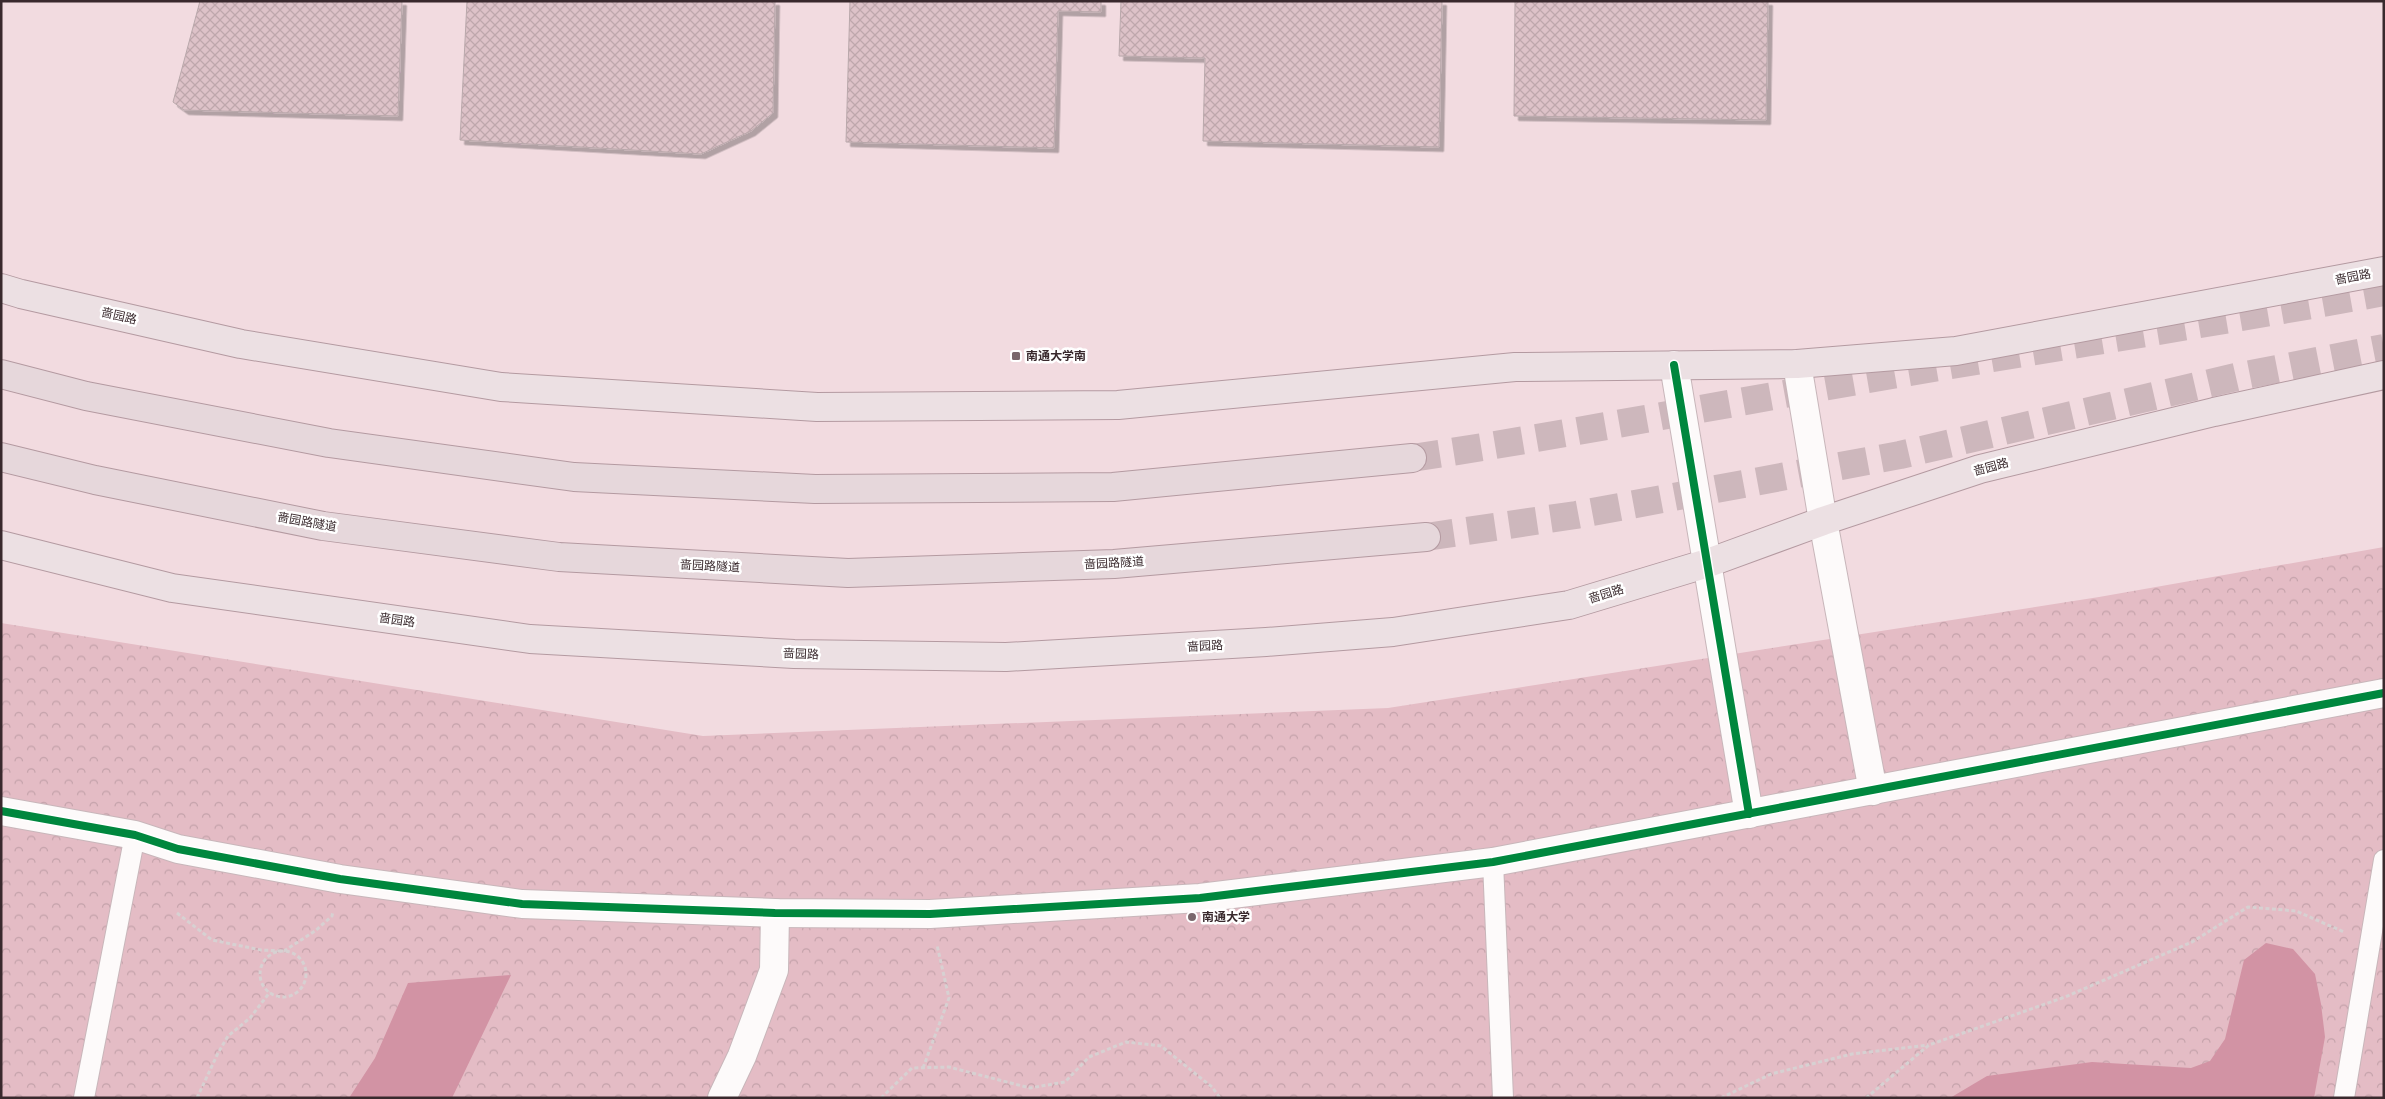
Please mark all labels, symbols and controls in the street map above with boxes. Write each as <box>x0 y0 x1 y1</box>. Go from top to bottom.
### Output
street label: 啬园路 <box>2334 267 2372 287</box>
street label: 啬园路 <box>100 305 138 327</box>
place label: 南通大学南 <box>1026 349 1086 363</box>
marker: 南通大学南 <box>1010 350 1022 362</box>
street label: 啬园路 <box>1972 456 2010 478</box>
street label: 啬园路隧道 <box>276 510 338 534</box>
street label: 啬园路隧道 <box>1084 554 1144 572</box>
street label: 啬园路隧道 <box>680 557 740 575</box>
street label: 啬园路 <box>1587 582 1625 606</box>
street label: 啬园路 <box>378 611 416 629</box>
street label: 啬园路 <box>1187 638 1223 654</box>
street label: 啬园路 <box>783 646 819 662</box>
place label: 南通大学 <box>1202 910 1250 924</box>
marker: 南通大学 <box>1186 911 1198 923</box>

